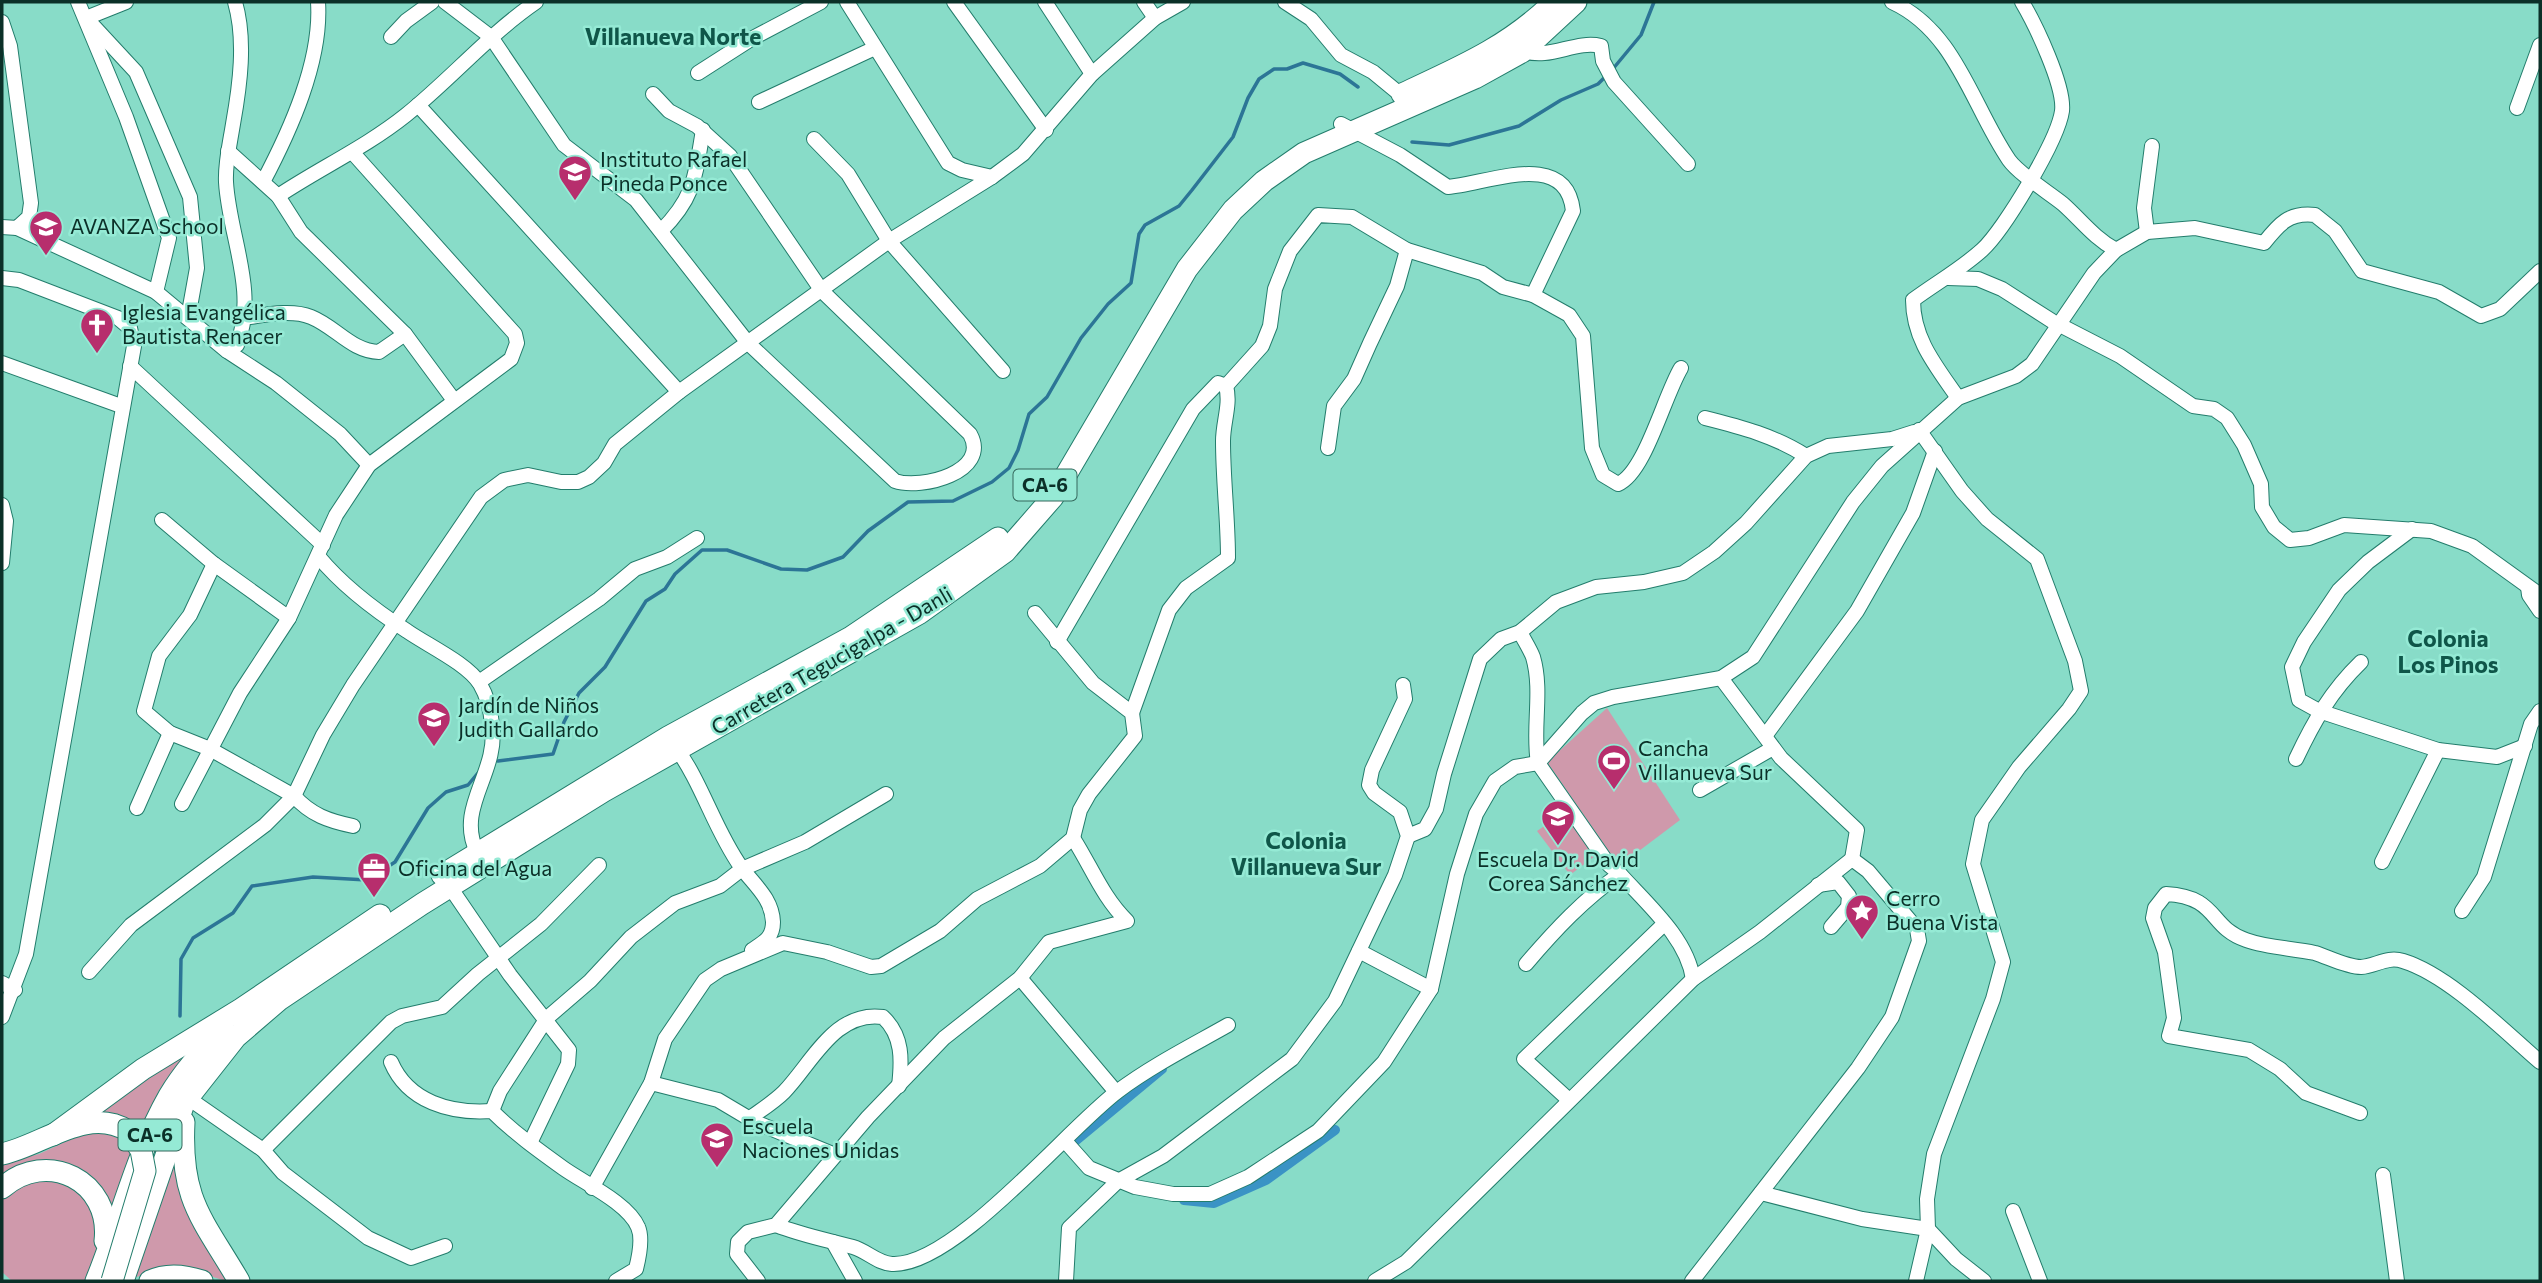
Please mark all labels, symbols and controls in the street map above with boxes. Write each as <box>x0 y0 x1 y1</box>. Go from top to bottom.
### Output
district label: Villanueva Norte <box>585 22 761 50</box>
place label: Instituto Rafael Pineda Ponce <box>600 146 747 195</box>
school or university icon: Instituto Rafael Pineda Ponce <box>556 153 594 202</box>
school or university icon: AVANZA School <box>27 208 65 257</box>
place label: AVANZA School <box>70 213 224 238</box>
place label: Iglesia Evangélica Bautista Renacer <box>122 299 286 348</box>
church icon: Iglesia Evangélica Bautista Renacer <box>78 306 116 355</box>
road number: CA-6 <box>1014 470 1076 500</box>
street label: Carretera Tegucigalpa - Danli <box>706 580 956 739</box>
district label: Colonia Los Pinos <box>2398 624 2499 678</box>
place label: Jardín de Niños Judith Gallardo <box>458 692 599 741</box>
school or university icon: Jardín de Niños Judith Gallardo <box>415 699 453 748</box>
place label: Cancha Villanueva Sur <box>1638 735 1772 784</box>
sports icon: Cancha Villanueva Sur <box>1595 742 1633 791</box>
school or university icon: Escuela Dr. David Corea Sánchez <box>1539 798 1577 847</box>
district label: Colonia Villanueva Sur <box>1231 826 1382 880</box>
place label: Escuela Dr. David Corea Sánchez <box>1477 846 1639 895</box>
office icon: Oficina del Agua <box>355 850 393 899</box>
place label: Oficina del Agua <box>398 855 552 880</box>
place label: Cerro Buena Vista <box>1886 885 1998 934</box>
place icon: Cerro Buena Vista <box>1843 892 1881 941</box>
place label: Escuela Naciones Unidas <box>742 1113 899 1162</box>
road number: CA-6 <box>118 1120 182 1150</box>
school or university icon: Escuela Naciones Unidas <box>698 1120 736 1169</box>

